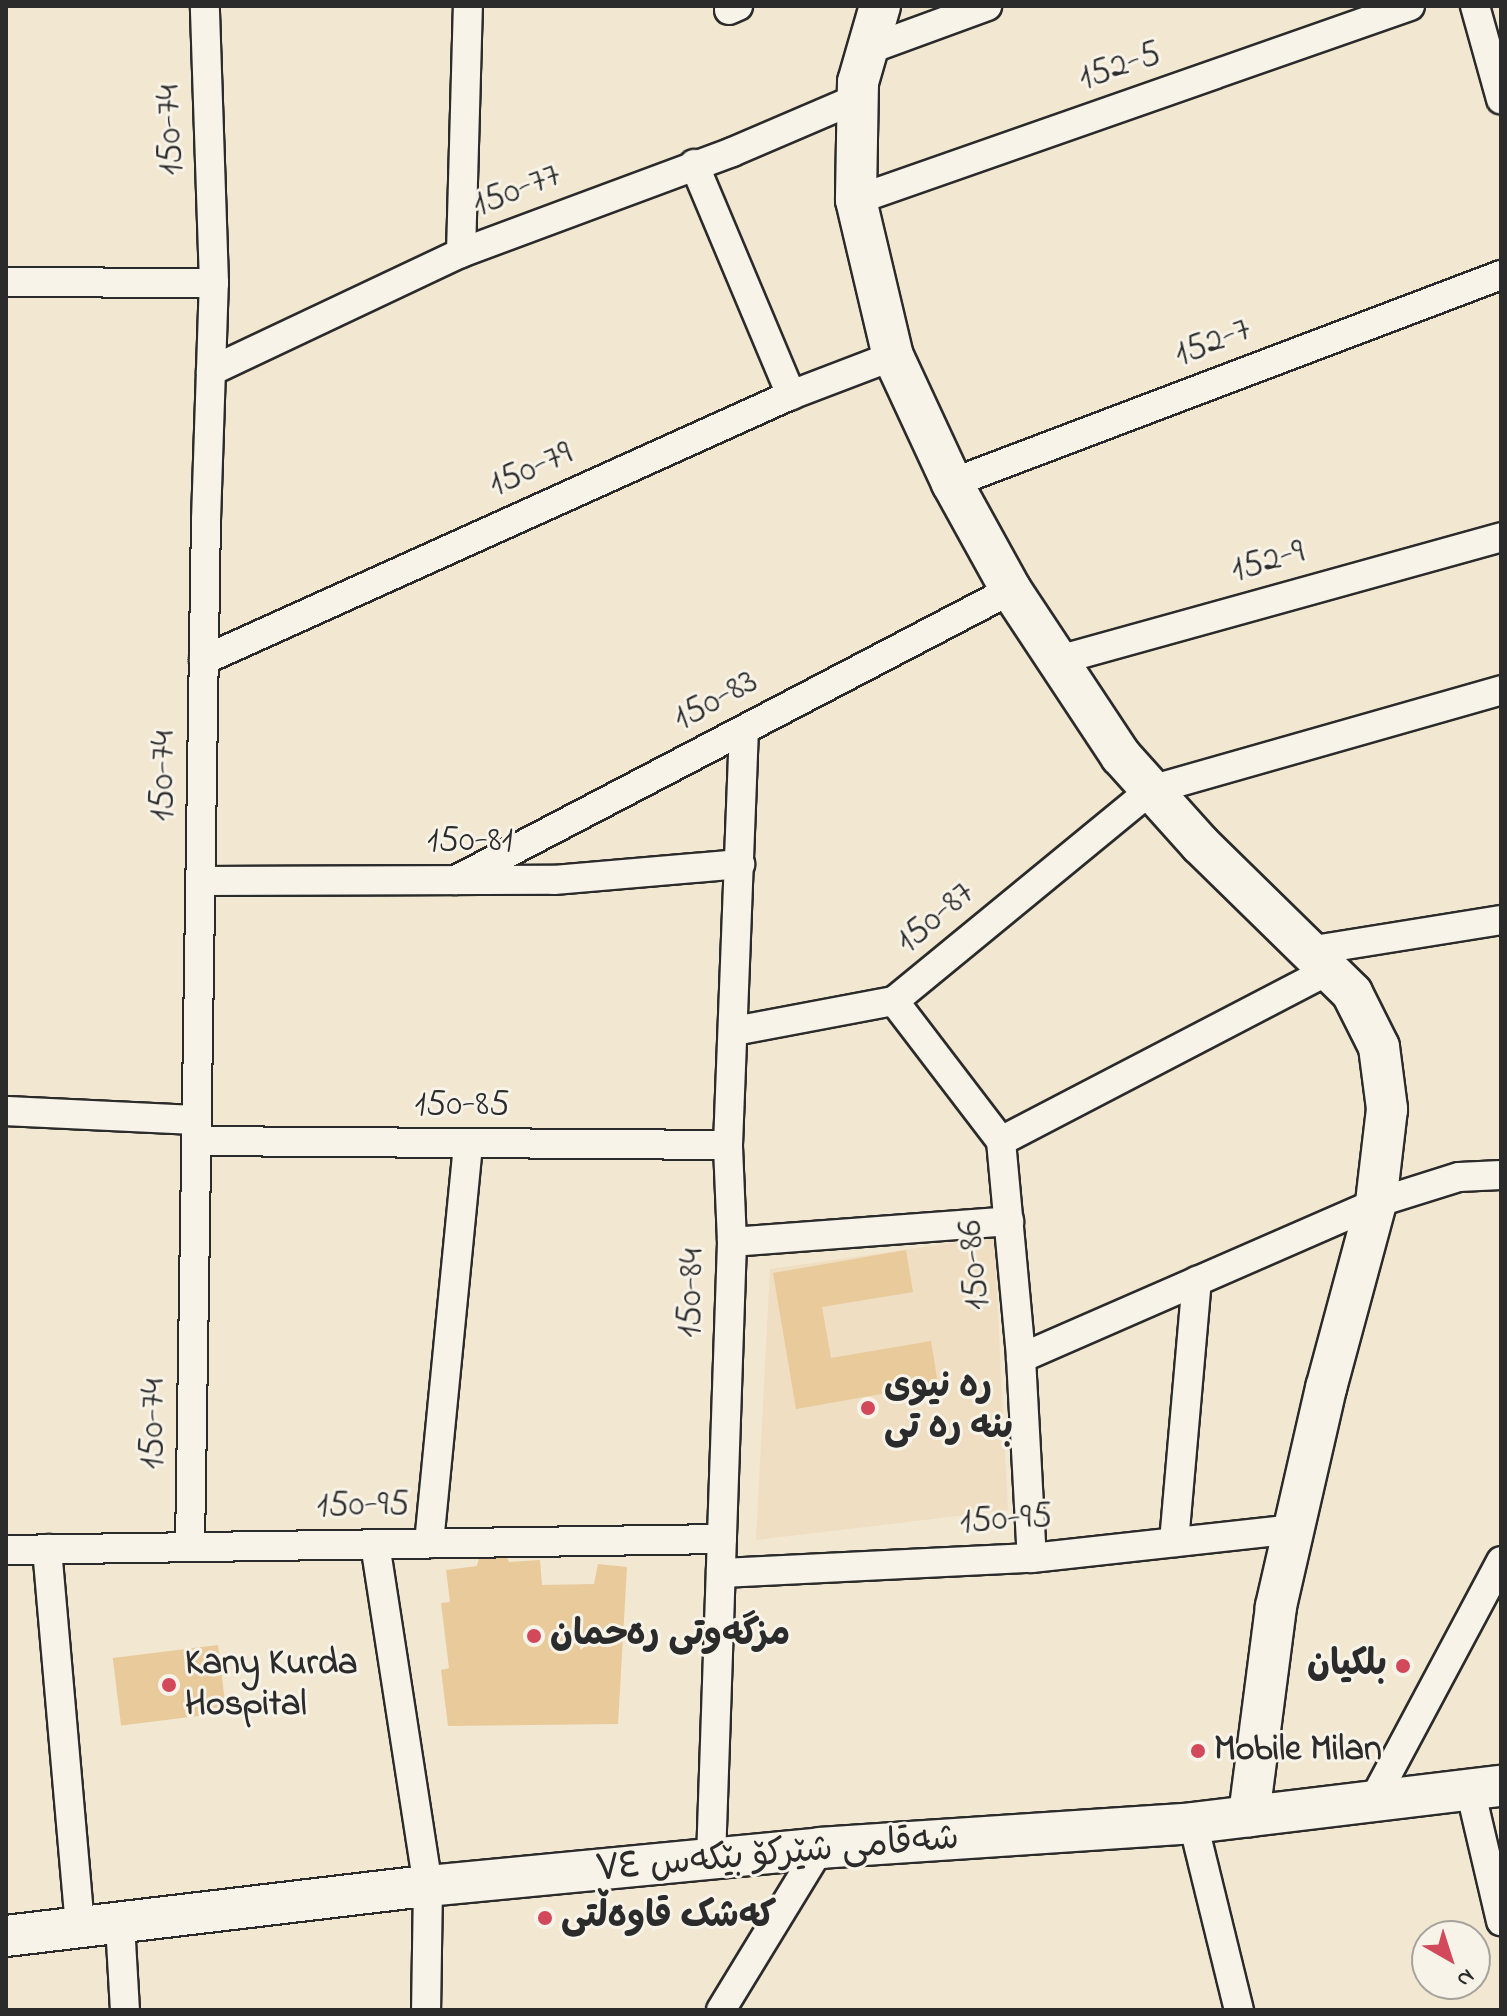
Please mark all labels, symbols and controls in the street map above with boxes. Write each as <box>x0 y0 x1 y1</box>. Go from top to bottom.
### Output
street label: 152-5 <box>1073 33 1167 101</box>
street label: 150-74 <box>148 84 194 176</box>
street label: 150-77 <box>467 155 567 227</box>
street label: 152-7 <box>1169 309 1257 377</box>
street label: 150-79 <box>483 433 579 507</box>
street label: 152-9 <box>1226 531 1310 593</box>
street label: 150-83 <box>666 661 766 741</box>
street label: 150-74 <box>142 730 186 822</box>
street label: 150-81 <box>427 820 513 864</box>
street label: 150-87 <box>888 873 984 963</box>
street label: 150-85 <box>414 1084 510 1128</box>
street label: 150-86 <box>950 1218 1000 1312</box>
street label: 150-84 <box>669 1248 715 1338</box>
place label: ره نیوی بنه ره تی <box>884 1365 1013 1450</box>
street label: 150-74 <box>132 1378 176 1470</box>
marker: ره نیوی بنه ره تی <box>859 1399 877 1417</box>
street label: 150-95 <box>316 1484 410 1528</box>
street label: 150-95 <box>958 1495 1054 1545</box>
place label: مزگەوتی رەحمان <box>550 1614 790 1658</box>
marker: مزگەوتی رەحمان <box>525 1627 543 1645</box>
place label: Kany Kurda Hospital <box>185 1642 357 1727</box>
place label: بلكيان <box>1307 1644 1387 1688</box>
marker: بلكيان <box>1394 1657 1412 1675</box>
marker: Kany Kurda Hospital <box>160 1676 178 1694</box>
place label: Mobile Milan <box>1214 1729 1382 1773</box>
marker: Mobile Milan <box>1189 1742 1207 1760</box>
street label: شەقامی شێرکۆ بێکەس ٧٤ <box>593 1818 961 1892</box>
place label: کەشک قاوەڵتی <box>561 1896 776 1940</box>
marker: کەشک قاوەڵتی <box>536 1909 554 1927</box>
north arrow <box>1411 1920 1491 2000</box>
text: N <box>1449 1960 1481 1994</box>

